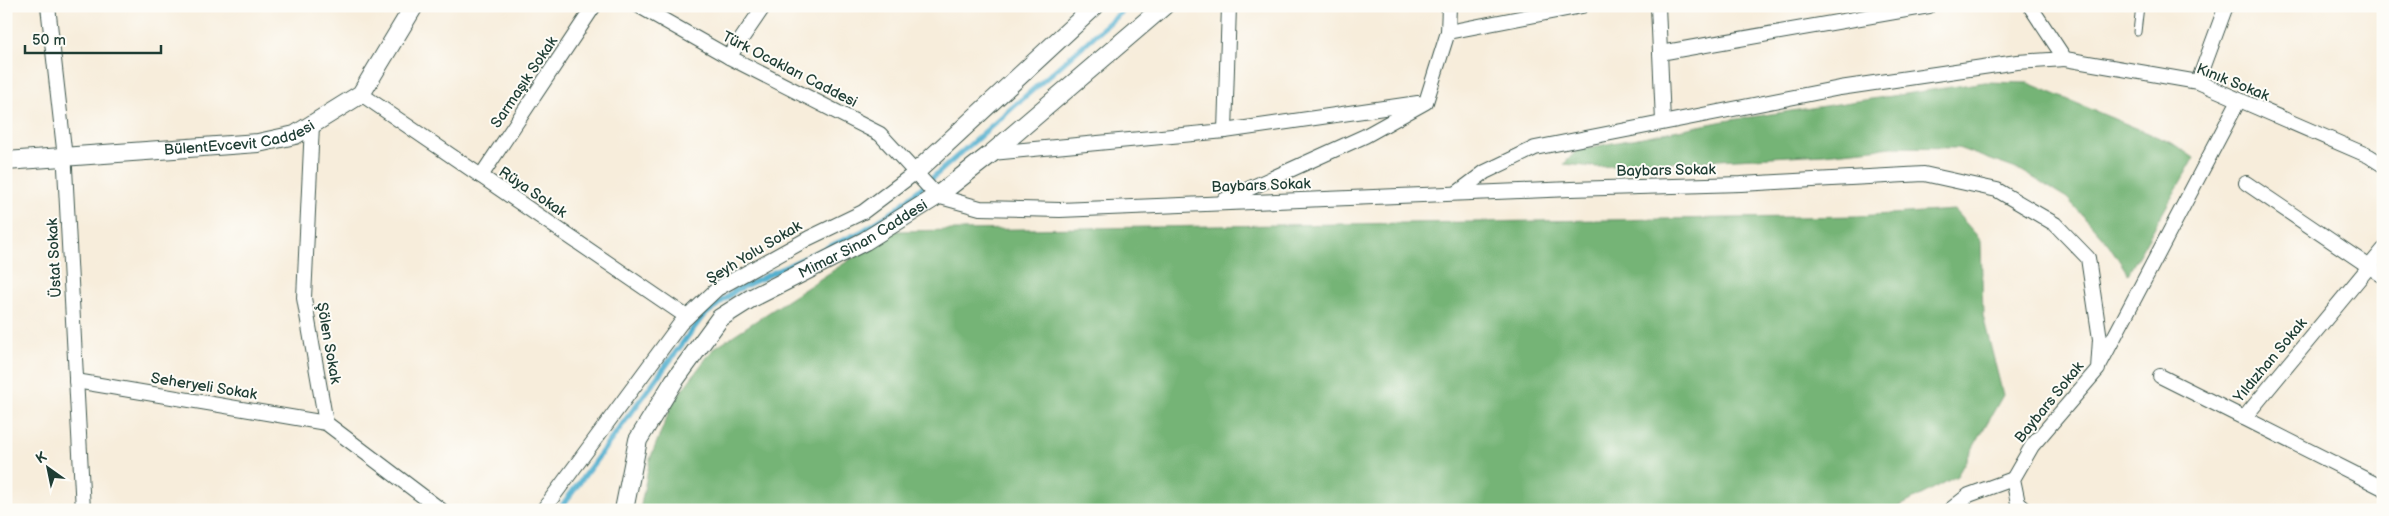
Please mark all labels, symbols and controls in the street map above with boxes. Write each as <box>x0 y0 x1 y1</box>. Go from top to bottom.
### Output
scale bar <box>25 22 161 54</box>
street label: Türk Ocakları Caddesi <box>719 27 861 112</box>
text: 50 m <box>32 31 66 50</box>
street label: Sarmaşık Sokak <box>487 32 562 132</box>
street label: Kınık Sokak <box>2194 59 2273 106</box>
street label: BülentEvcevit Caddesi <box>163 116 318 160</box>
street label: Baybars Sokak <box>1616 160 1717 181</box>
street label: Rüya Sokak <box>495 163 571 223</box>
street label: Baybars Sokak <box>1211 174 1312 197</box>
street label: Mimar Sinan Caddesi <box>796 195 931 283</box>
street label: Şeyh Yolu Sokak <box>703 216 806 288</box>
street label: Üstat Sokak <box>43 217 66 298</box>
street label: Şölen Sokak <box>312 301 345 386</box>
street label: Yıldızhan Sokak <box>2229 314 2312 407</box>
street label: Baybars Sokak <box>2011 357 2089 447</box>
street label: Seheryeli Sokak <box>149 369 259 404</box>
north arrow <box>22 444 72 494</box>
text: K <box>33 448 50 467</box>

